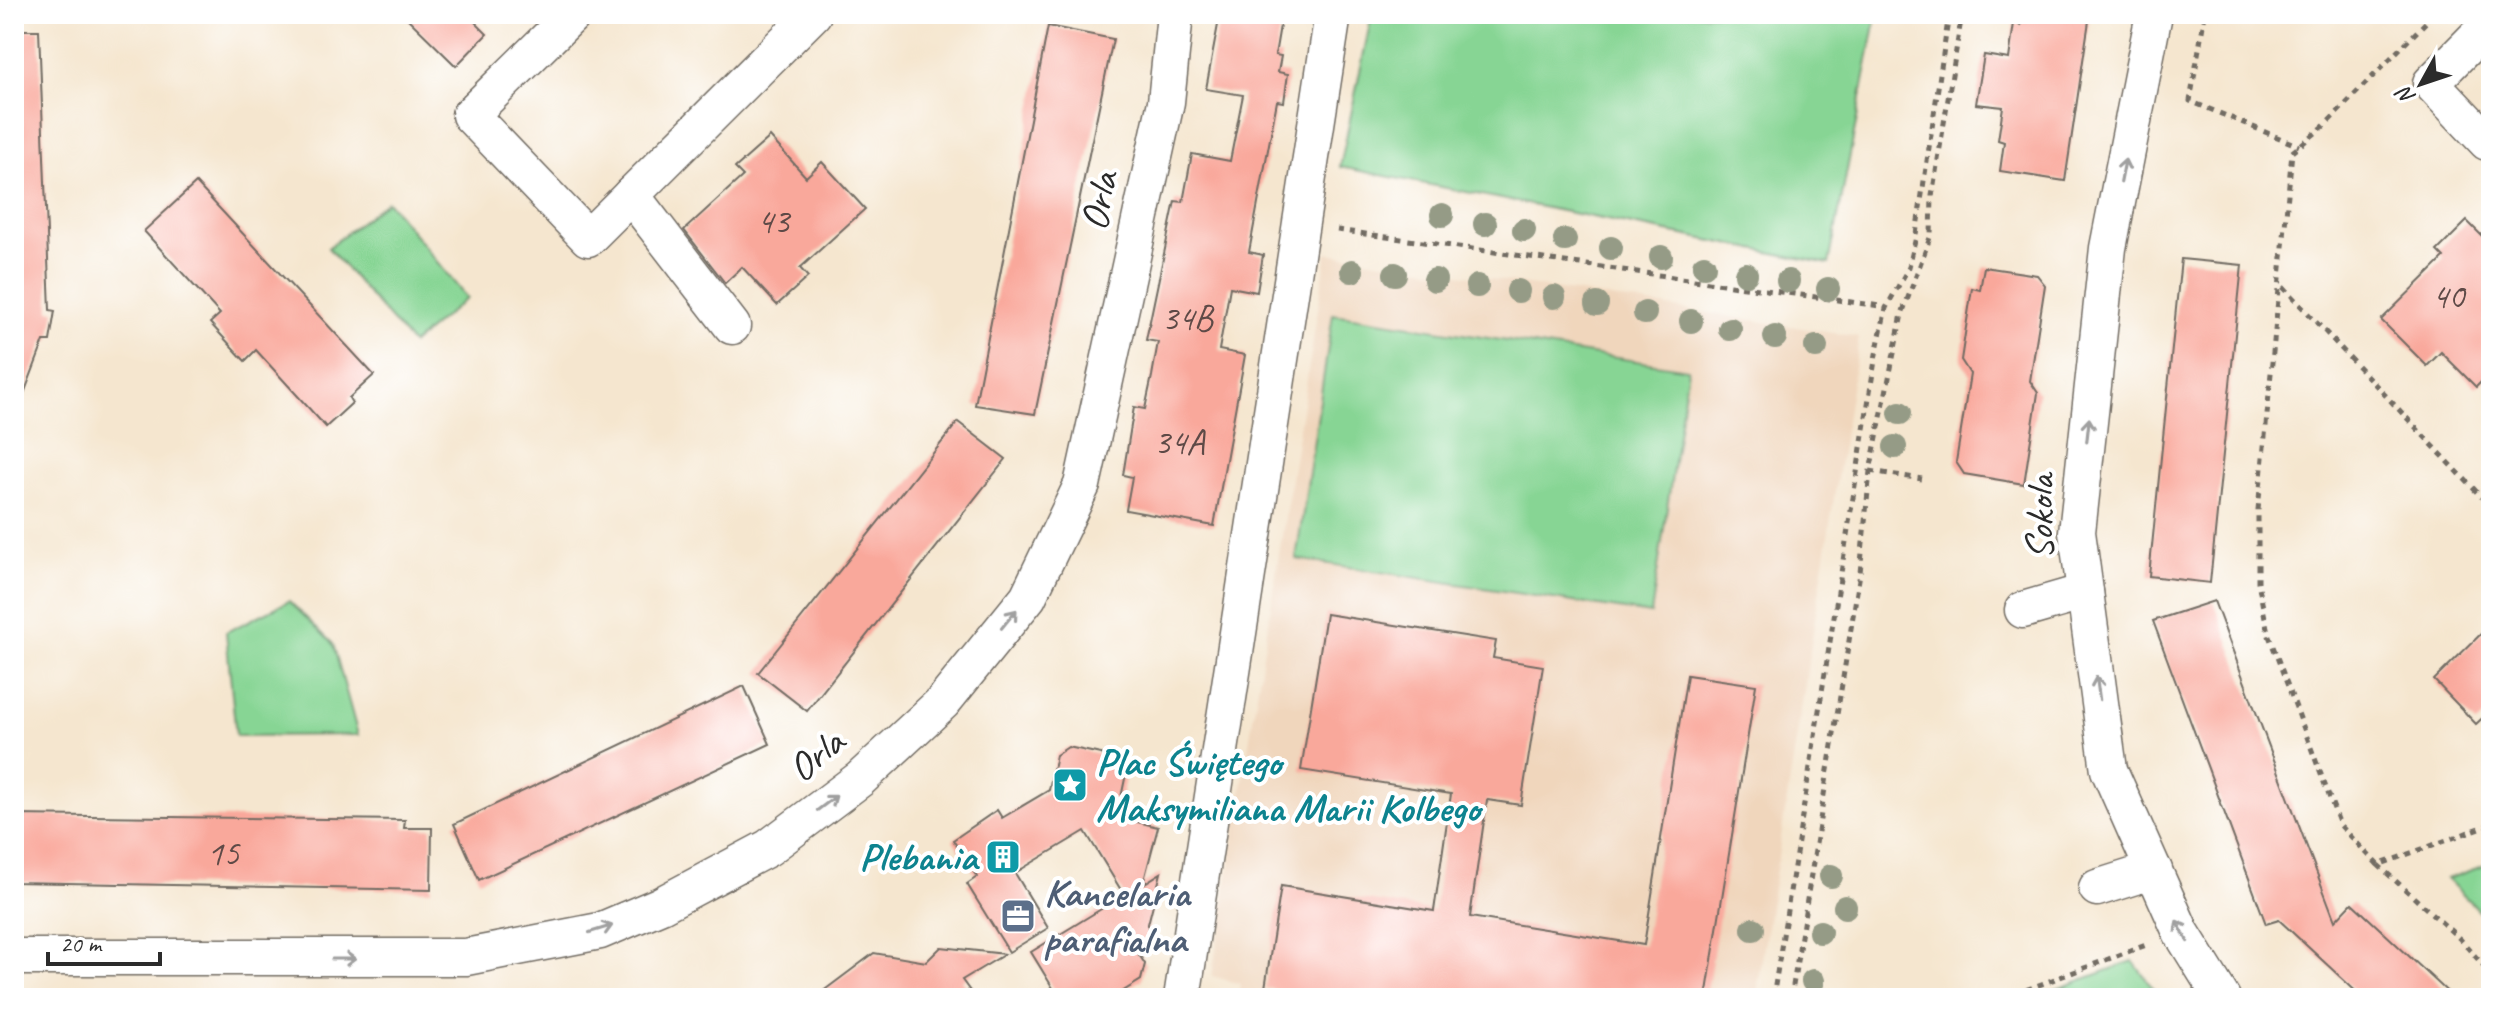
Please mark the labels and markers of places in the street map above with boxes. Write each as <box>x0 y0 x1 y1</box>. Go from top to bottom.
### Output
place label: Plac Świętego Maksymiliana Marii Kolbego <box>1096 737 1484 833</box>
place icon: Plac Świętego Maksymiliana Marii Kolbego <box>1051 766 1089 804</box>
place label: Plebania <box>859 832 980 882</box>
building icon: Plebania <box>984 838 1022 876</box>
place label: Kancelaria parafialna <box>1044 868 1192 964</box>
office icon: Kancelaria parafialna <box>999 897 1037 935</box>

